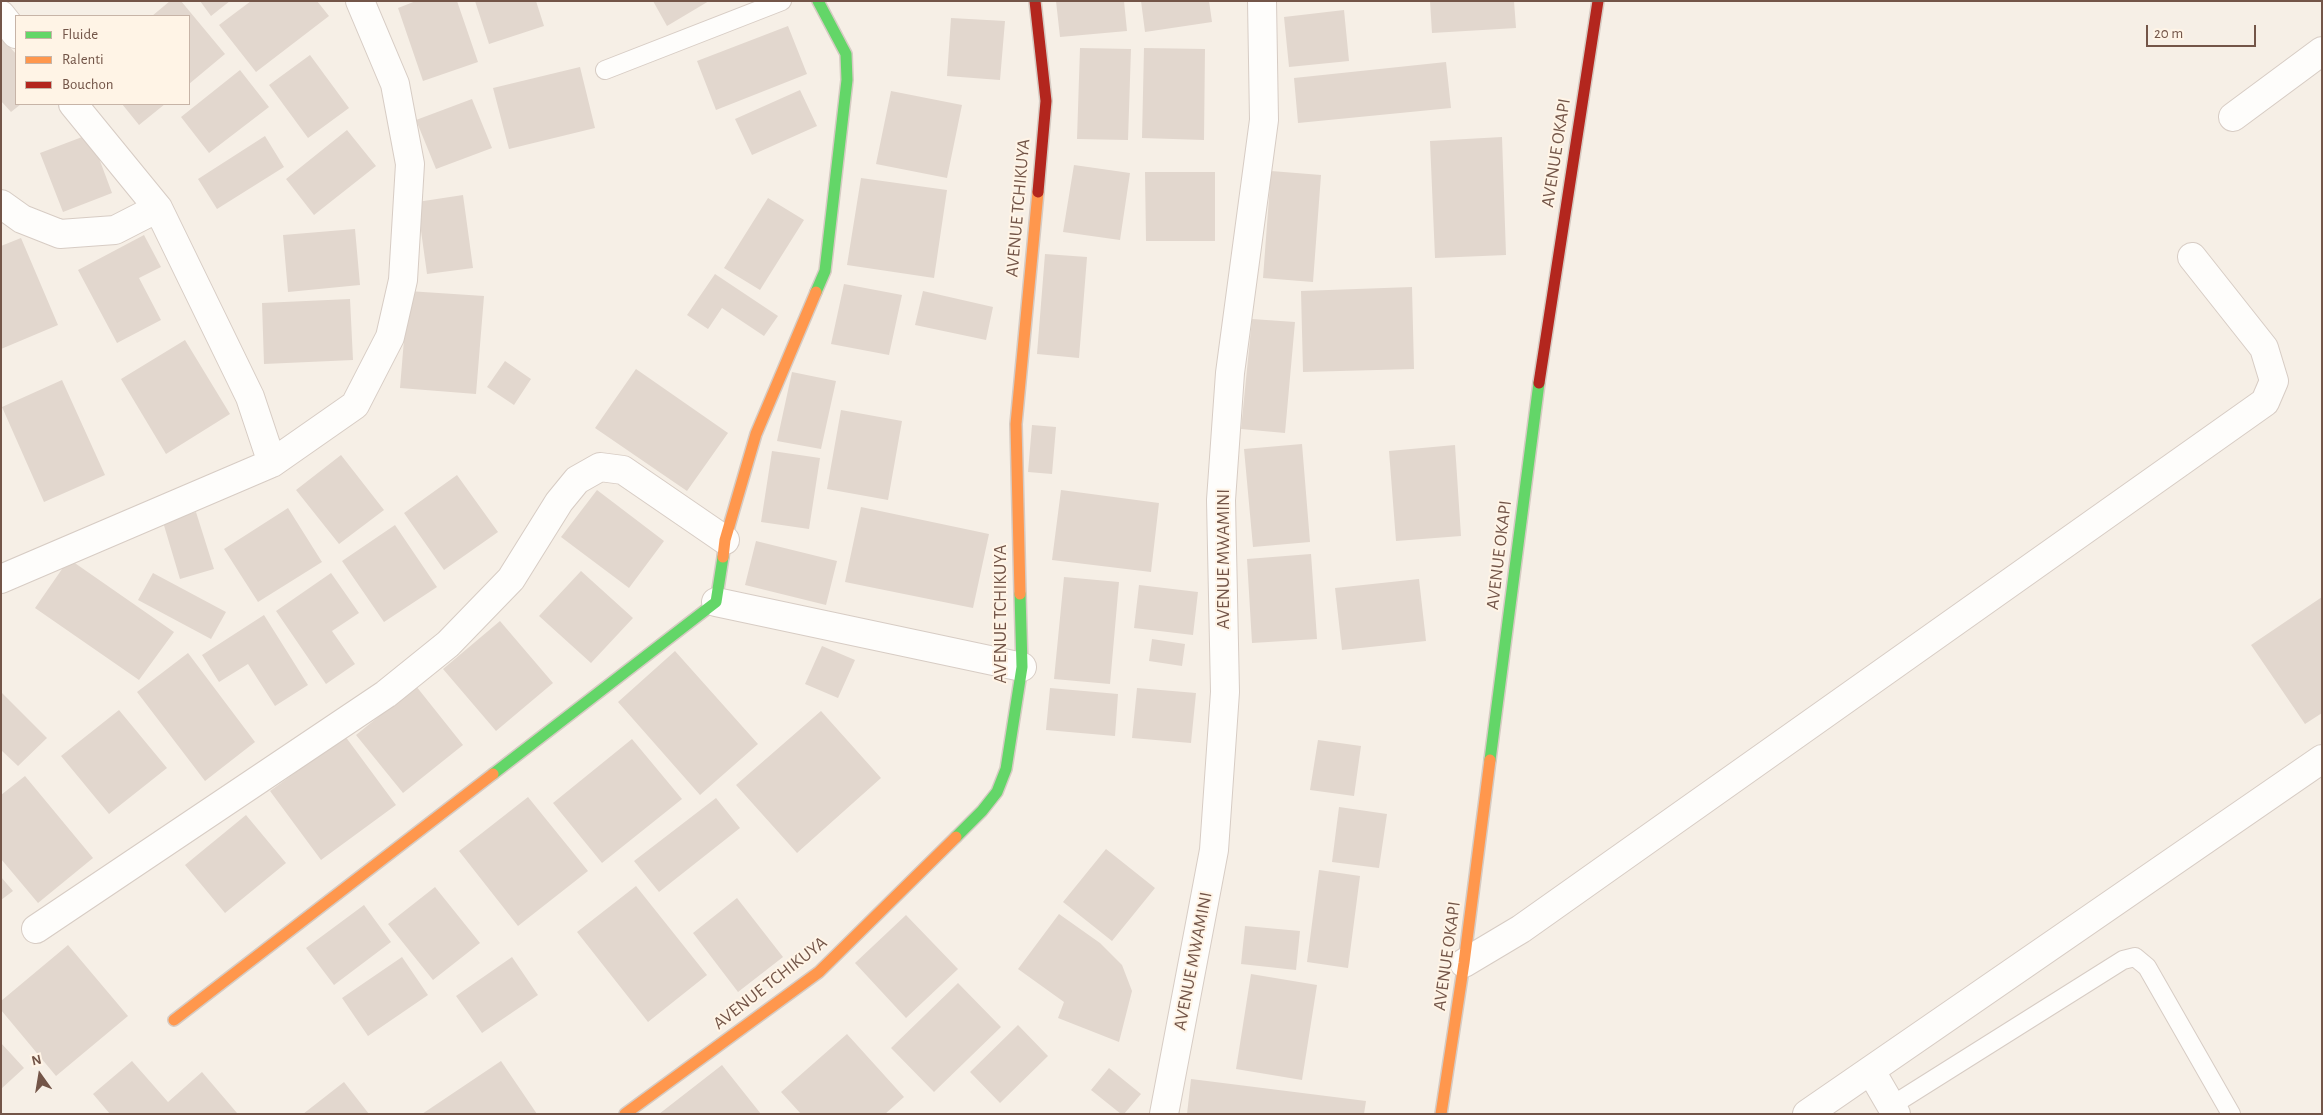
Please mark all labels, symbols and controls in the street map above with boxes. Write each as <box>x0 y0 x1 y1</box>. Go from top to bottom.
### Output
legend <box>15 15 190 105</box>
scale bar <box>2148 15 2258 47</box>
text: 20 m <box>2154 26 2183 41</box>
text: Fluide <box>62 27 98 42</box>
text: Ralenti <box>62 52 104 67</box>
text: Bouchon <box>62 77 113 92</box>
street label: AVENUE OKAPI <box>1537 97 1575 209</box>
street label: AVENUE TCHIKUYA <box>1001 138 1035 278</box>
street label: AVENUE MWAMINI <box>1213 489 1235 629</box>
street label: AVENUE OKAPI <box>1482 499 1516 611</box>
street label: AVENUE TCHIKUYA <box>990 545 1012 683</box>
street label: AVENUE MWAMINI <box>1169 890 1217 1032</box>
street label: AVENUE OKAPI <box>1429 900 1465 1012</box>
street label: AVENUE TCHIKUYA <box>709 932 831 1034</box>
north arrow <box>15 1050 65 1100</box>
text: N <box>30 1052 43 1068</box>

